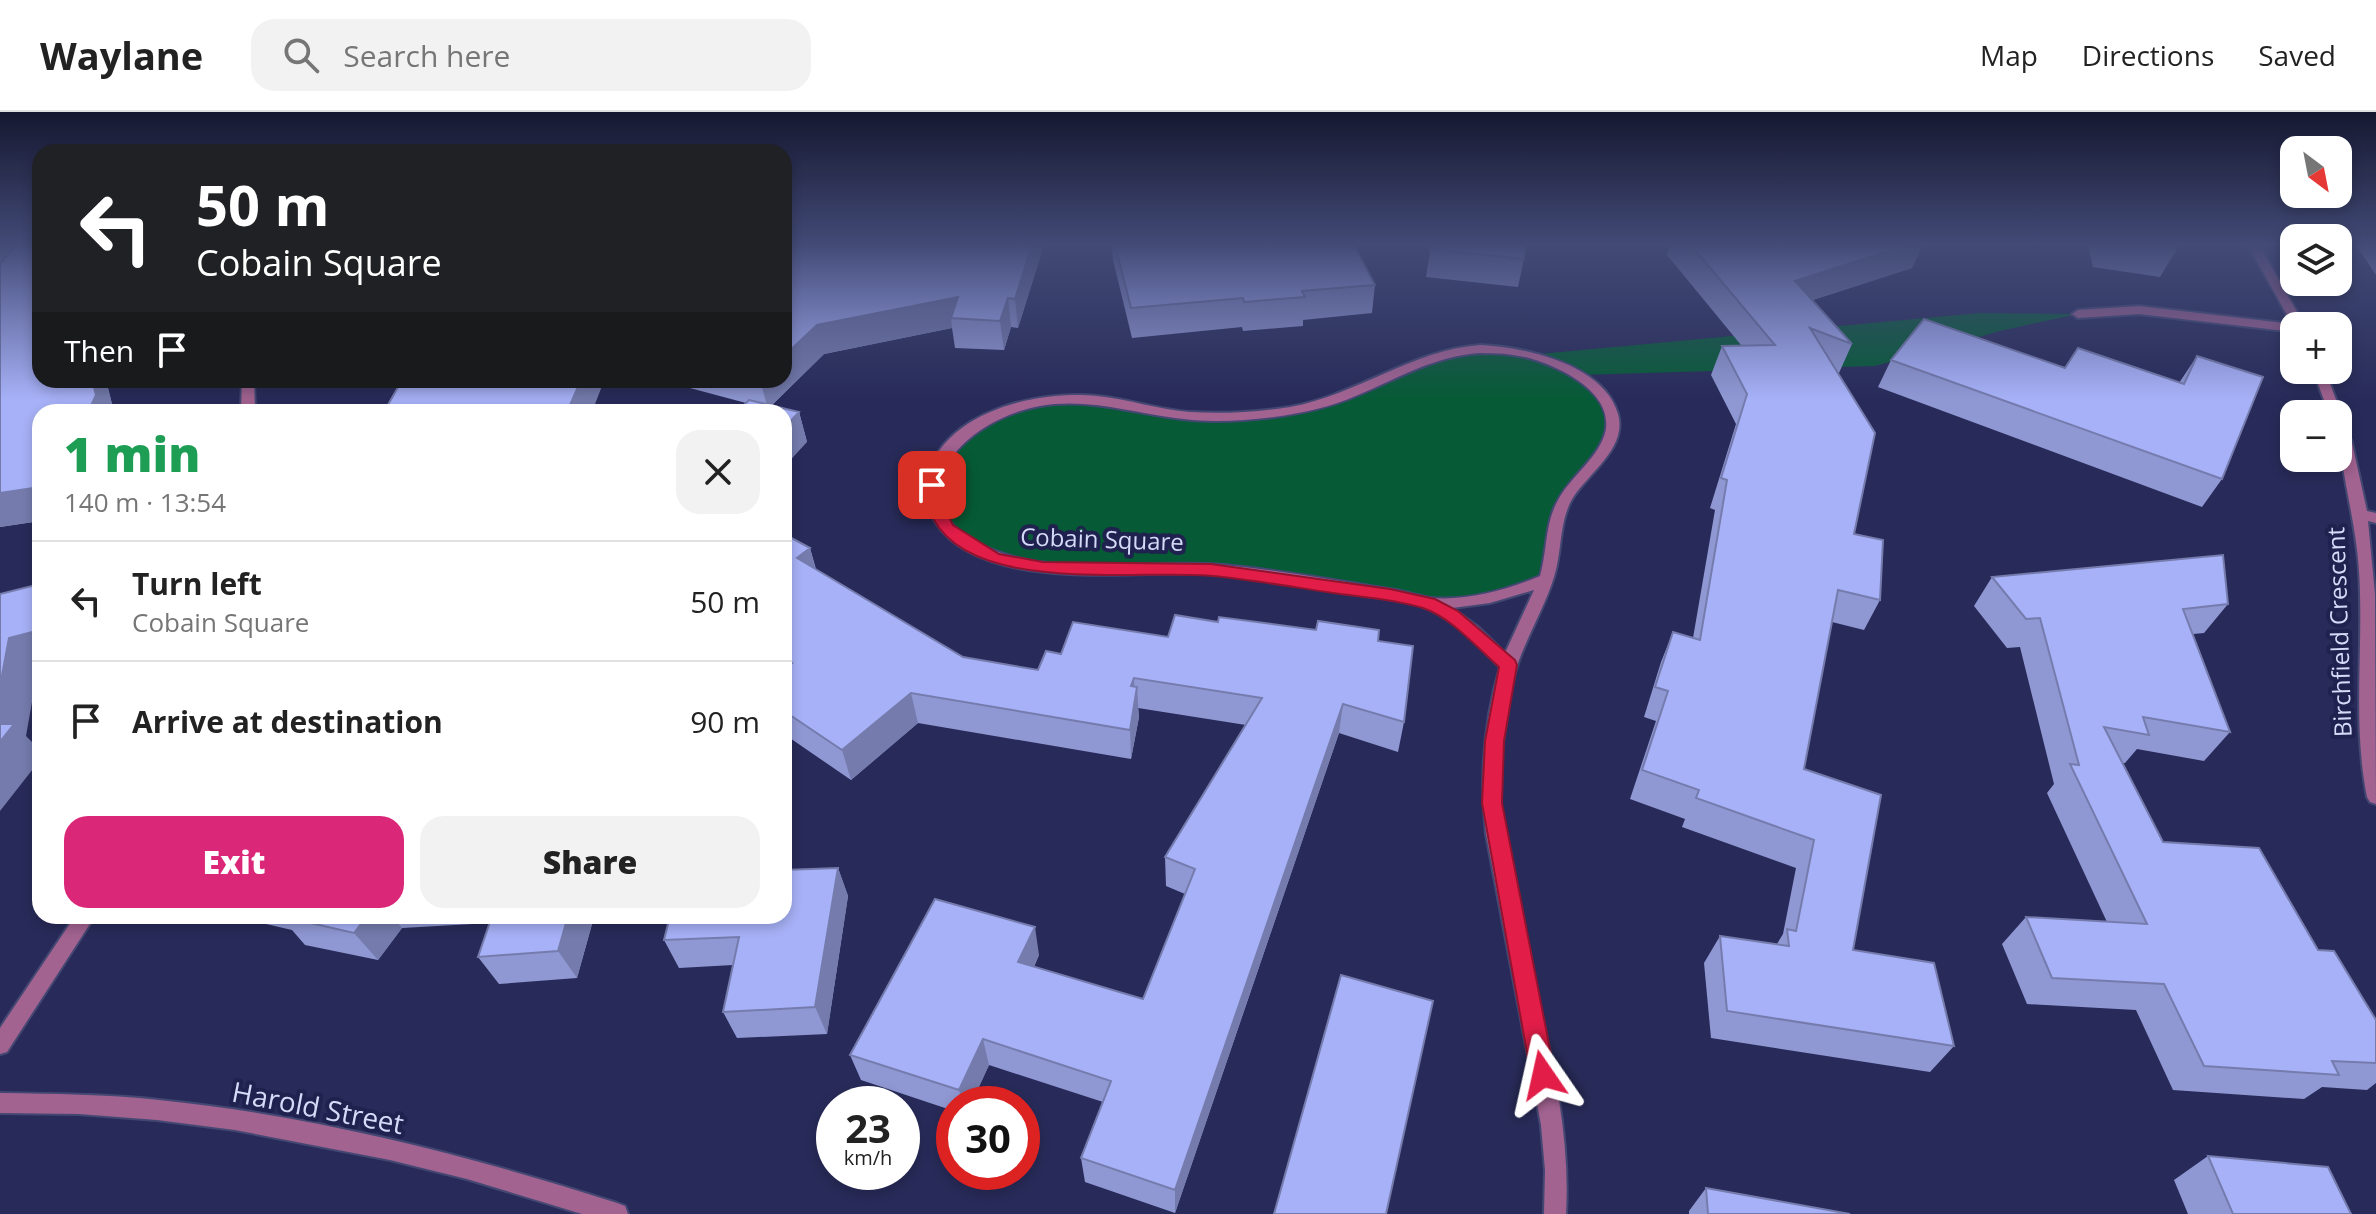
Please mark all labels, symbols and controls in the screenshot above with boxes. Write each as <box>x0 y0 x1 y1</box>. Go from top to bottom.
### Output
search box <box>251 19 811 91</box>
text: Waylane <box>40 29 203 81</box>
icon: search <box>279 33 323 77</box>
text: Search here <box>343 35 510 76</box>
text: Map <box>1980 36 2038 74</box>
text: Directions <box>2082 36 2214 74</box>
text: Saved <box>2258 36 2336 74</box>
north arrow <box>2280 136 2352 208</box>
map controls <box>2280 136 2352 472</box>
text: 50 m <box>196 166 330 242</box>
icon: left <box>64 176 168 280</box>
button: layers <box>2280 224 2352 296</box>
text: Cobain Square <box>196 238 442 287</box>
button: + <box>2280 312 2352 384</box>
icon: arrive <box>150 328 194 372</box>
text: Then <box>64 330 134 371</box>
button: − <box>2280 400 2352 472</box>
text: 1 min <box>64 421 200 486</box>
button: close <box>676 430 760 514</box>
pin <box>898 451 966 519</box>
icon: arrive <box>910 463 954 507</box>
text: 140 m · 13:54 <box>64 484 226 520</box>
street label: Cobain Square <box>1020 519 1184 558</box>
street label: Birchfield Crescent <box>2318 526 2359 738</box>
text: Turn left <box>132 563 262 604</box>
icon: left <box>64 579 108 623</box>
text: 50 m <box>690 581 760 622</box>
text: Cobain Square <box>132 604 309 640</box>
icon: arrive <box>64 699 108 743</box>
text: Arrive at destination <box>132 701 443 742</box>
text: 90 m <box>690 701 760 742</box>
button: Exit <box>64 816 404 908</box>
button: Share <box>420 816 760 908</box>
position arrow <box>1501 1033 1585 1117</box>
street label: Harold Street <box>229 1072 407 1142</box>
speed limit sign: 30 <box>936 1086 1040 1190</box>
text: 23 <box>845 1100 891 1155</box>
text: km/h <box>844 1144 892 1171</box>

